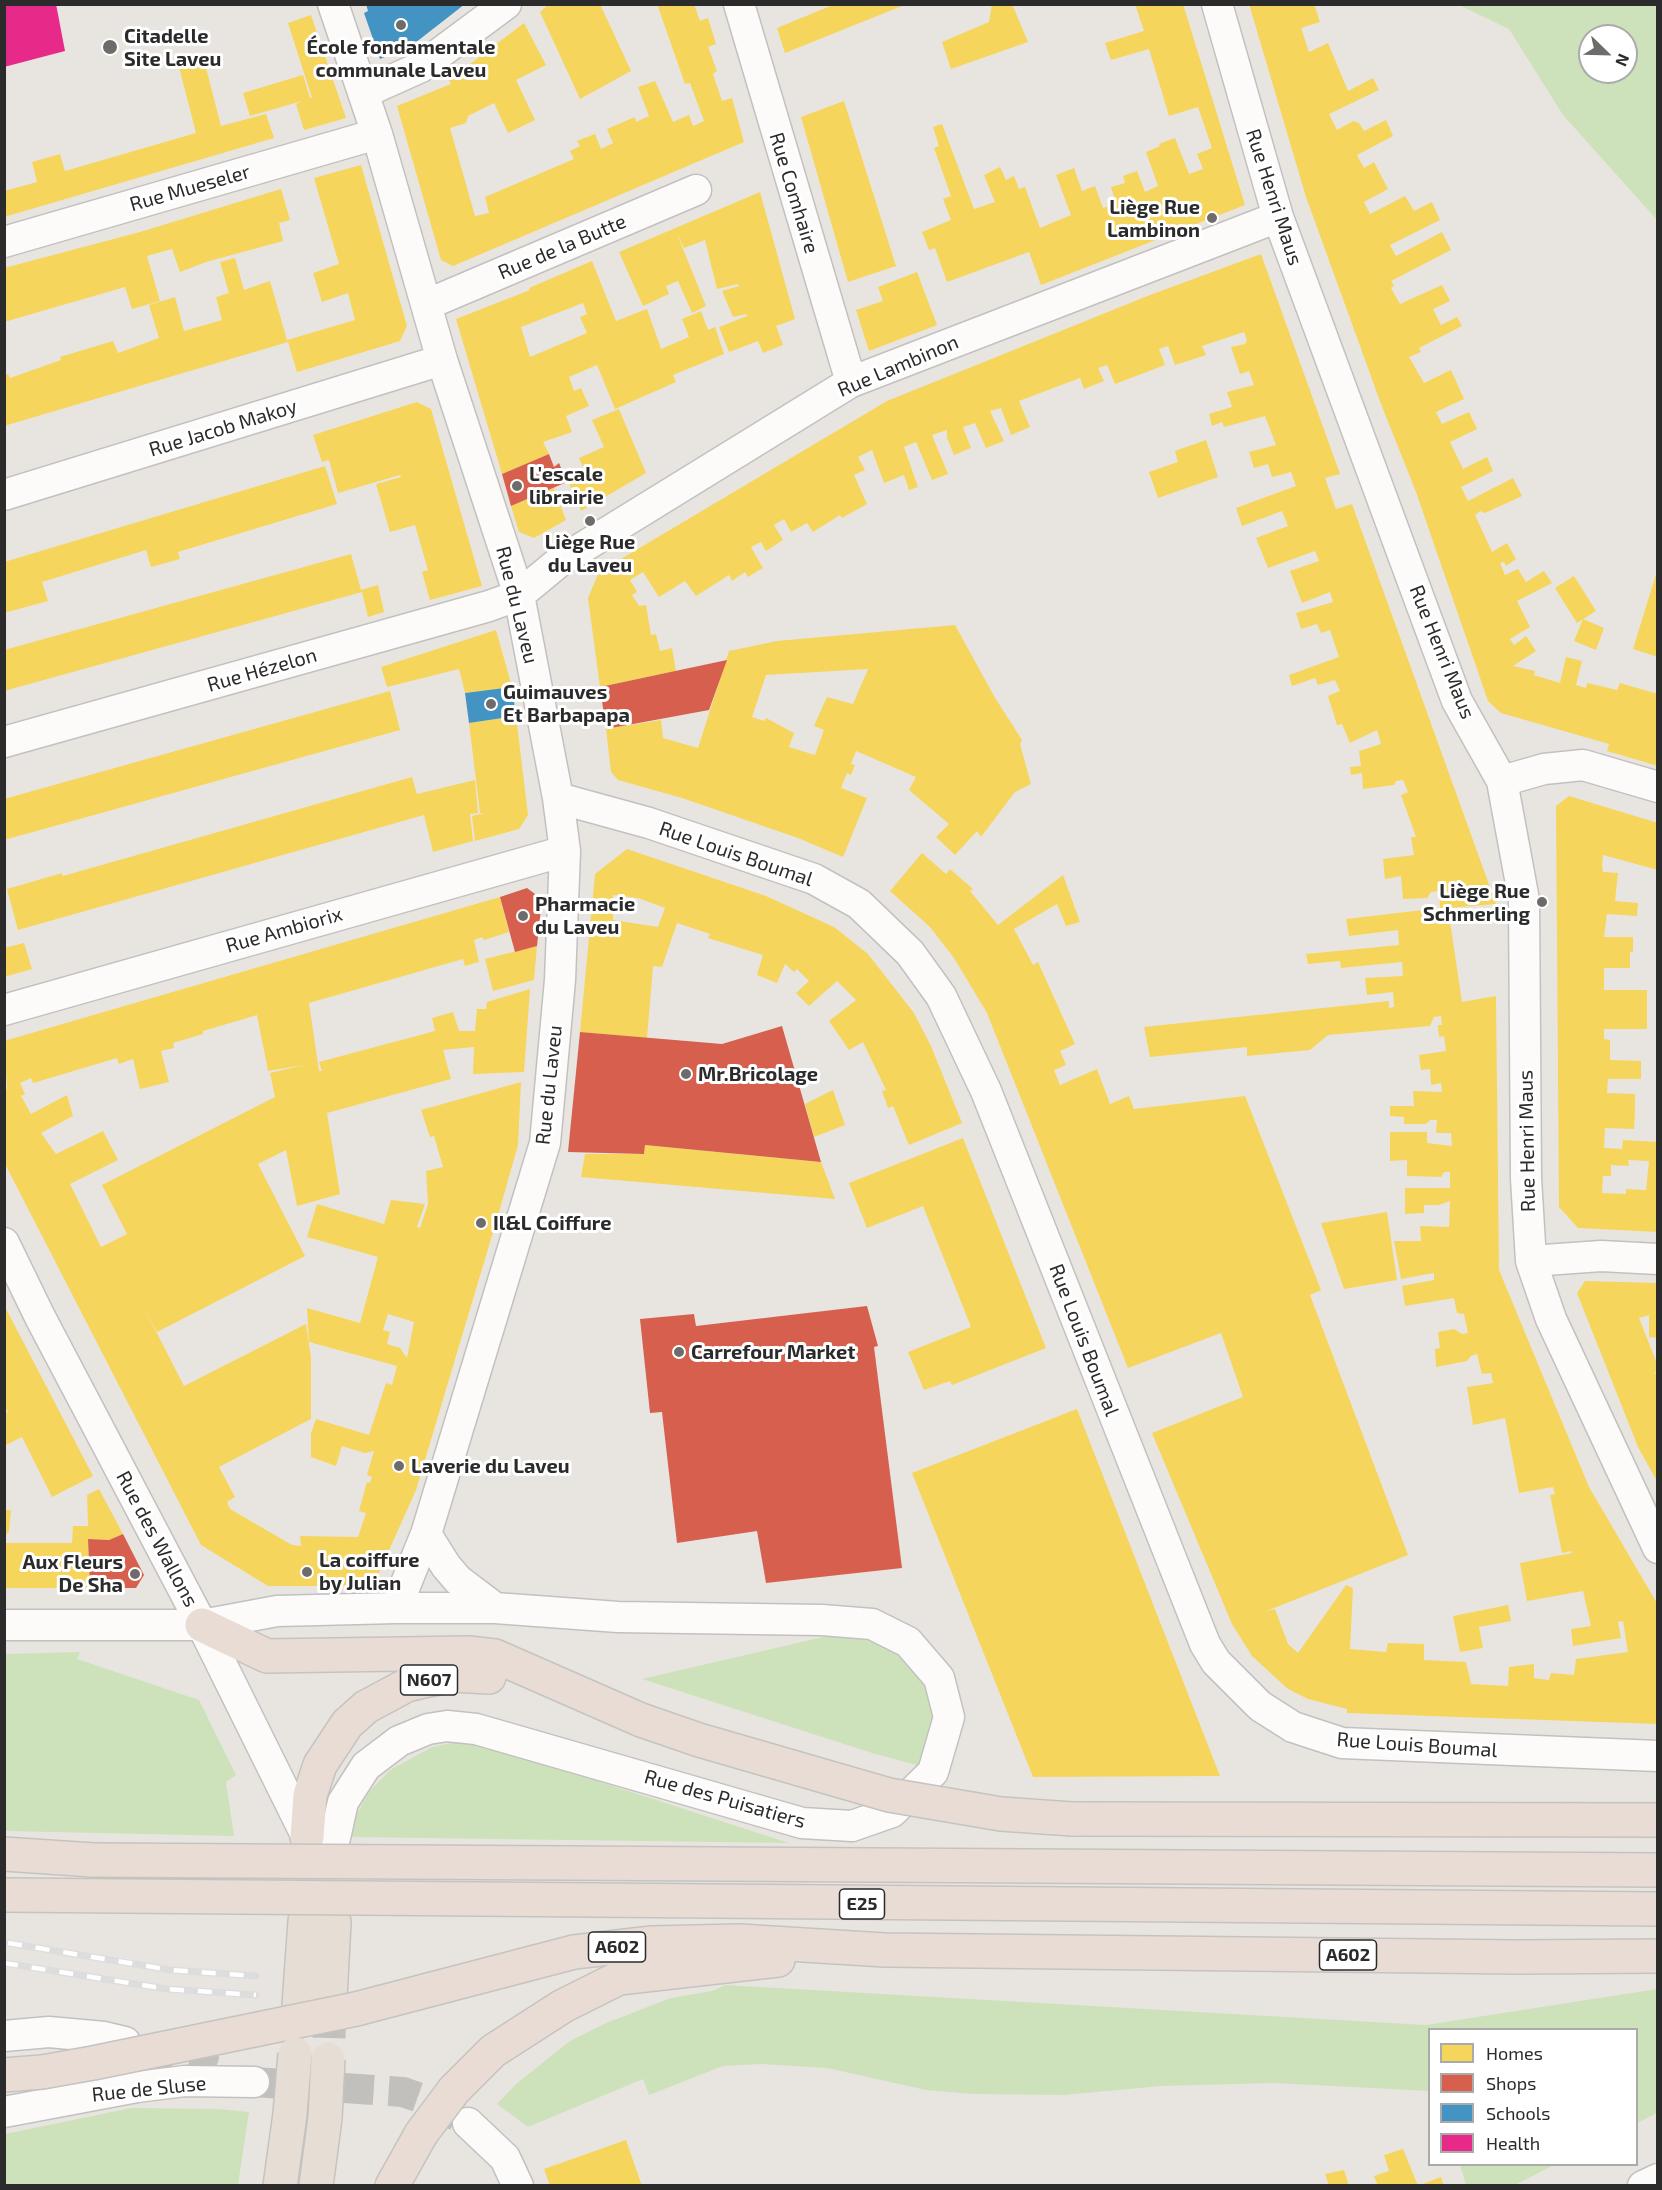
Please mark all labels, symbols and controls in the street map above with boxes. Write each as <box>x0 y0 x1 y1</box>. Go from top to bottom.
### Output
marker: École fondamentale communale Laveu <box>394 18 408 32</box>
place label: Citadelle Site Laveu <box>124 24 221 71</box>
north arrow <box>1578 24 1638 84</box>
place label: École fondamentale communale Laveu <box>307 35 495 82</box>
marker: Citadelle Site Laveu <box>101 38 119 56</box>
text: N <box>1612 51 1634 69</box>
street label: Rue Henri Maus <box>1241 126 1307 268</box>
street label: Rue Comhaire <box>764 130 824 256</box>
street label: Rue Mueseler <box>127 159 253 217</box>
place label: Liège Rue Lambinon <box>1107 195 1200 242</box>
street label: Rue de la Butte <box>494 209 630 285</box>
marker: Liège Rue Lambinon <box>1205 211 1219 225</box>
street label: Rue Lambinon <box>834 330 962 402</box>
street label: Rue Jacob Makoy <box>146 394 300 462</box>
place label: L'escale librairie <box>529 462 604 509</box>
marker: L'escale librairie <box>510 479 524 493</box>
marker: Liège Rue du Laveu <box>583 514 597 528</box>
place label: Liège Rue du Laveu <box>545 530 635 577</box>
street label: Rue du Laveu <box>491 544 543 666</box>
street label: Rue Henri Maus <box>1404 582 1480 722</box>
street label: Rue Hézelon <box>204 643 320 697</box>
place label: Guimauves Et Barbapapa <box>503 680 630 727</box>
marker: Guimauves Et Barbapapa <box>484 697 498 711</box>
street label: Rue Louis Boumal <box>656 816 816 892</box>
place label: Liège Rue Schmerling <box>1423 879 1530 926</box>
place label: Pharmacie du Laveu <box>535 892 635 939</box>
marker: Liège Rue Schmerling <box>1535 895 1549 909</box>
street label: Rue Ambiorix <box>223 902 345 958</box>
marker: Pharmacie du Laveu <box>516 909 530 923</box>
street label: Rue du Laveu <box>531 1024 567 1146</box>
place label: Mr.Bricolage <box>698 1062 818 1086</box>
marker: Mr.Bricolage <box>679 1067 693 1081</box>
street label: Rue Henri Maus <box>1514 1070 1540 1212</box>
place label: Il&L Coiffure <box>493 1211 611 1235</box>
marker: Il&L Coiffure <box>474 1216 488 1230</box>
street label: Rue Louis Boumal <box>1044 1260 1124 1420</box>
place label: Carrefour Market <box>691 1340 855 1364</box>
marker: Carrefour Market <box>672 1345 686 1359</box>
place label: Laverie du Laveu <box>411 1454 570 1478</box>
marker: Laverie du Laveu <box>392 1459 406 1473</box>
street label: Rue des Wallons <box>111 1467 203 1611</box>
place label: La coiffure by Julian <box>319 1548 419 1595</box>
place label: Aux Fleurs De Sha <box>22 1550 123 1597</box>
marker: La coiffure by Julian <box>300 1565 314 1579</box>
marker: Aux Fleurs De Sha <box>128 1567 142 1581</box>
road number: N607 <box>400 1665 458 1695</box>
street label: Rue Louis Boumal <box>1336 1727 1498 1763</box>
street label: Rue des Puisatiers <box>642 1765 808 1833</box>
road number: E25 <box>840 1889 884 1919</box>
road number: A602 <box>588 1932 646 1962</box>
road number: A602 <box>1320 1940 1376 1970</box>
legend <box>1428 2028 1638 2166</box>
text: Homes <box>1486 2042 1543 2064</box>
street label: Rue de Sluse <box>91 2071 207 2107</box>
text: Shops <box>1486 2072 1536 2094</box>
text: Schools <box>1486 2102 1550 2124</box>
text: Health <box>1486 2132 1540 2154</box>

